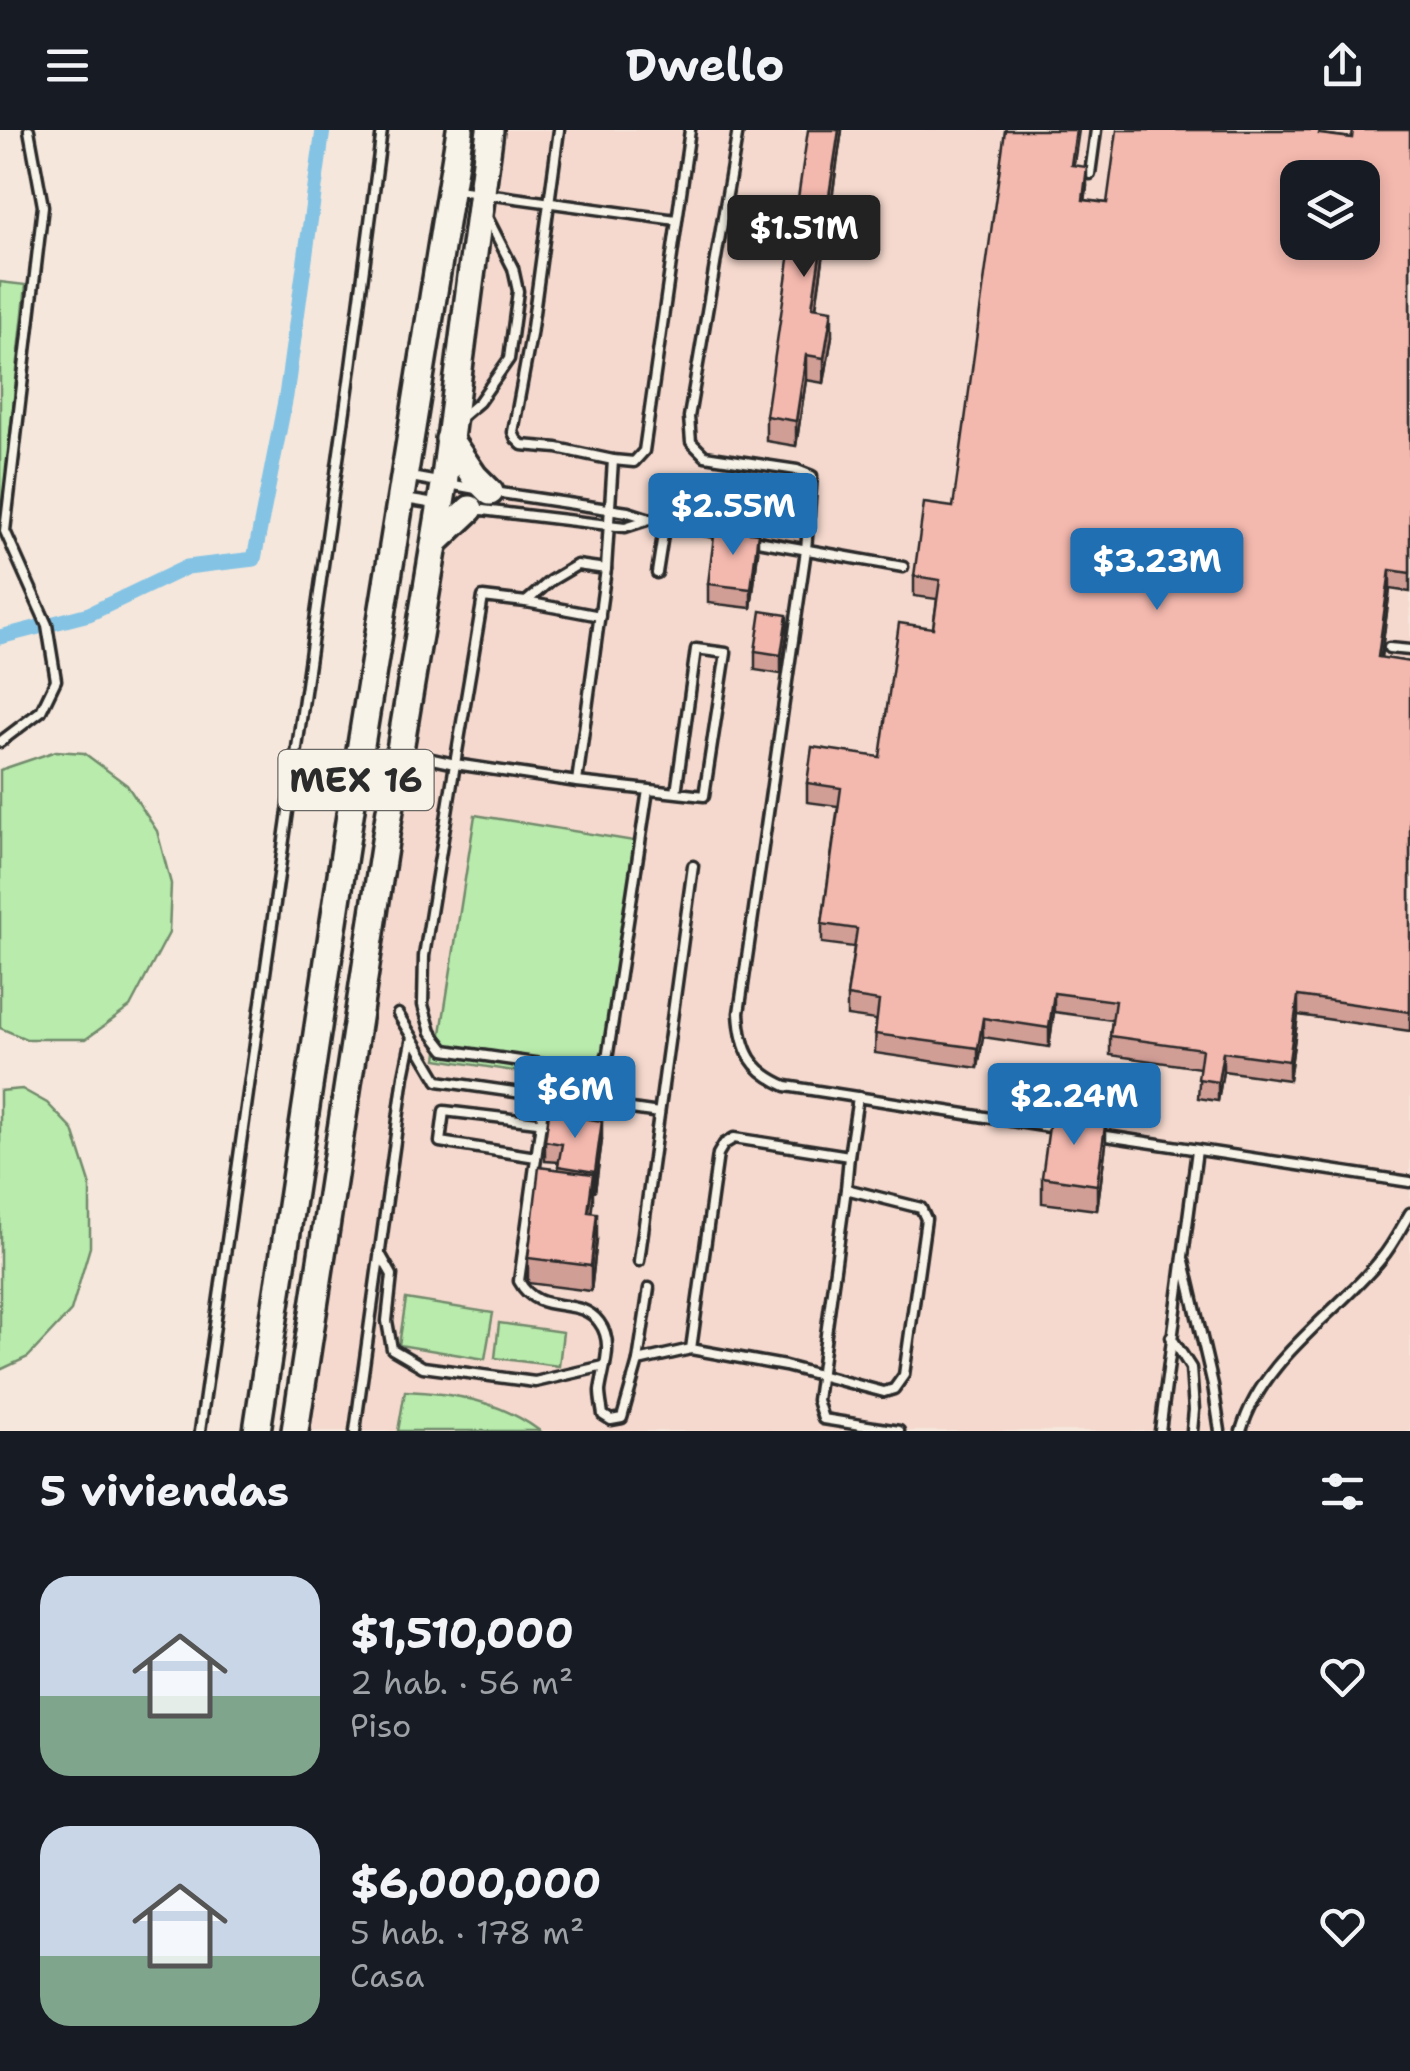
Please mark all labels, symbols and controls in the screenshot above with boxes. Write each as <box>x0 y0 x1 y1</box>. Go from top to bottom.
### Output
text: Dwello <box>626 35 784 95</box>
icon: menu <box>40 38 95 93</box>
icon: share <box>1315 38 1370 93</box>
map controls <box>1280 160 1380 260</box>
button: layers <box>1280 160 1380 260</box>
pin: $1.51M <box>723 195 885 280</box>
text: $1.51M <box>749 206 859 249</box>
pin: $2.55M <box>652 473 814 558</box>
text: $2.55M <box>670 484 796 527</box>
pin: $3.23M <box>1076 528 1238 613</box>
text: $3.23M <box>1092 539 1222 582</box>
road number: MEX 16 <box>278 750 434 810</box>
pin: $6M <box>527 1056 623 1141</box>
pin: $2.24M <box>993 1063 1155 1148</box>
text: $6M <box>536 1067 614 1110</box>
text: $2.24M <box>1010 1074 1138 1117</box>
text: 5 viviendas <box>40 1463 289 1519</box>
icon: filters <box>1315 1464 1370 1519</box>
text: $1,510,000 <box>350 1605 574 1661</box>
icon: home <box>120 1616 240 1736</box>
icon: heart <box>1315 1649 1370 1704</box>
text: 2 hab. · 56 m² <box>350 1661 574 1704</box>
text: Piso <box>350 1704 411 1747</box>
text: $6,000,000 <box>350 1855 602 1911</box>
icon: home <box>120 1866 240 1986</box>
icon: heart <box>1315 1899 1370 1954</box>
text: 5 hab. · 178 m² <box>350 1911 584 1954</box>
text: Casa <box>350 1954 424 1997</box>

